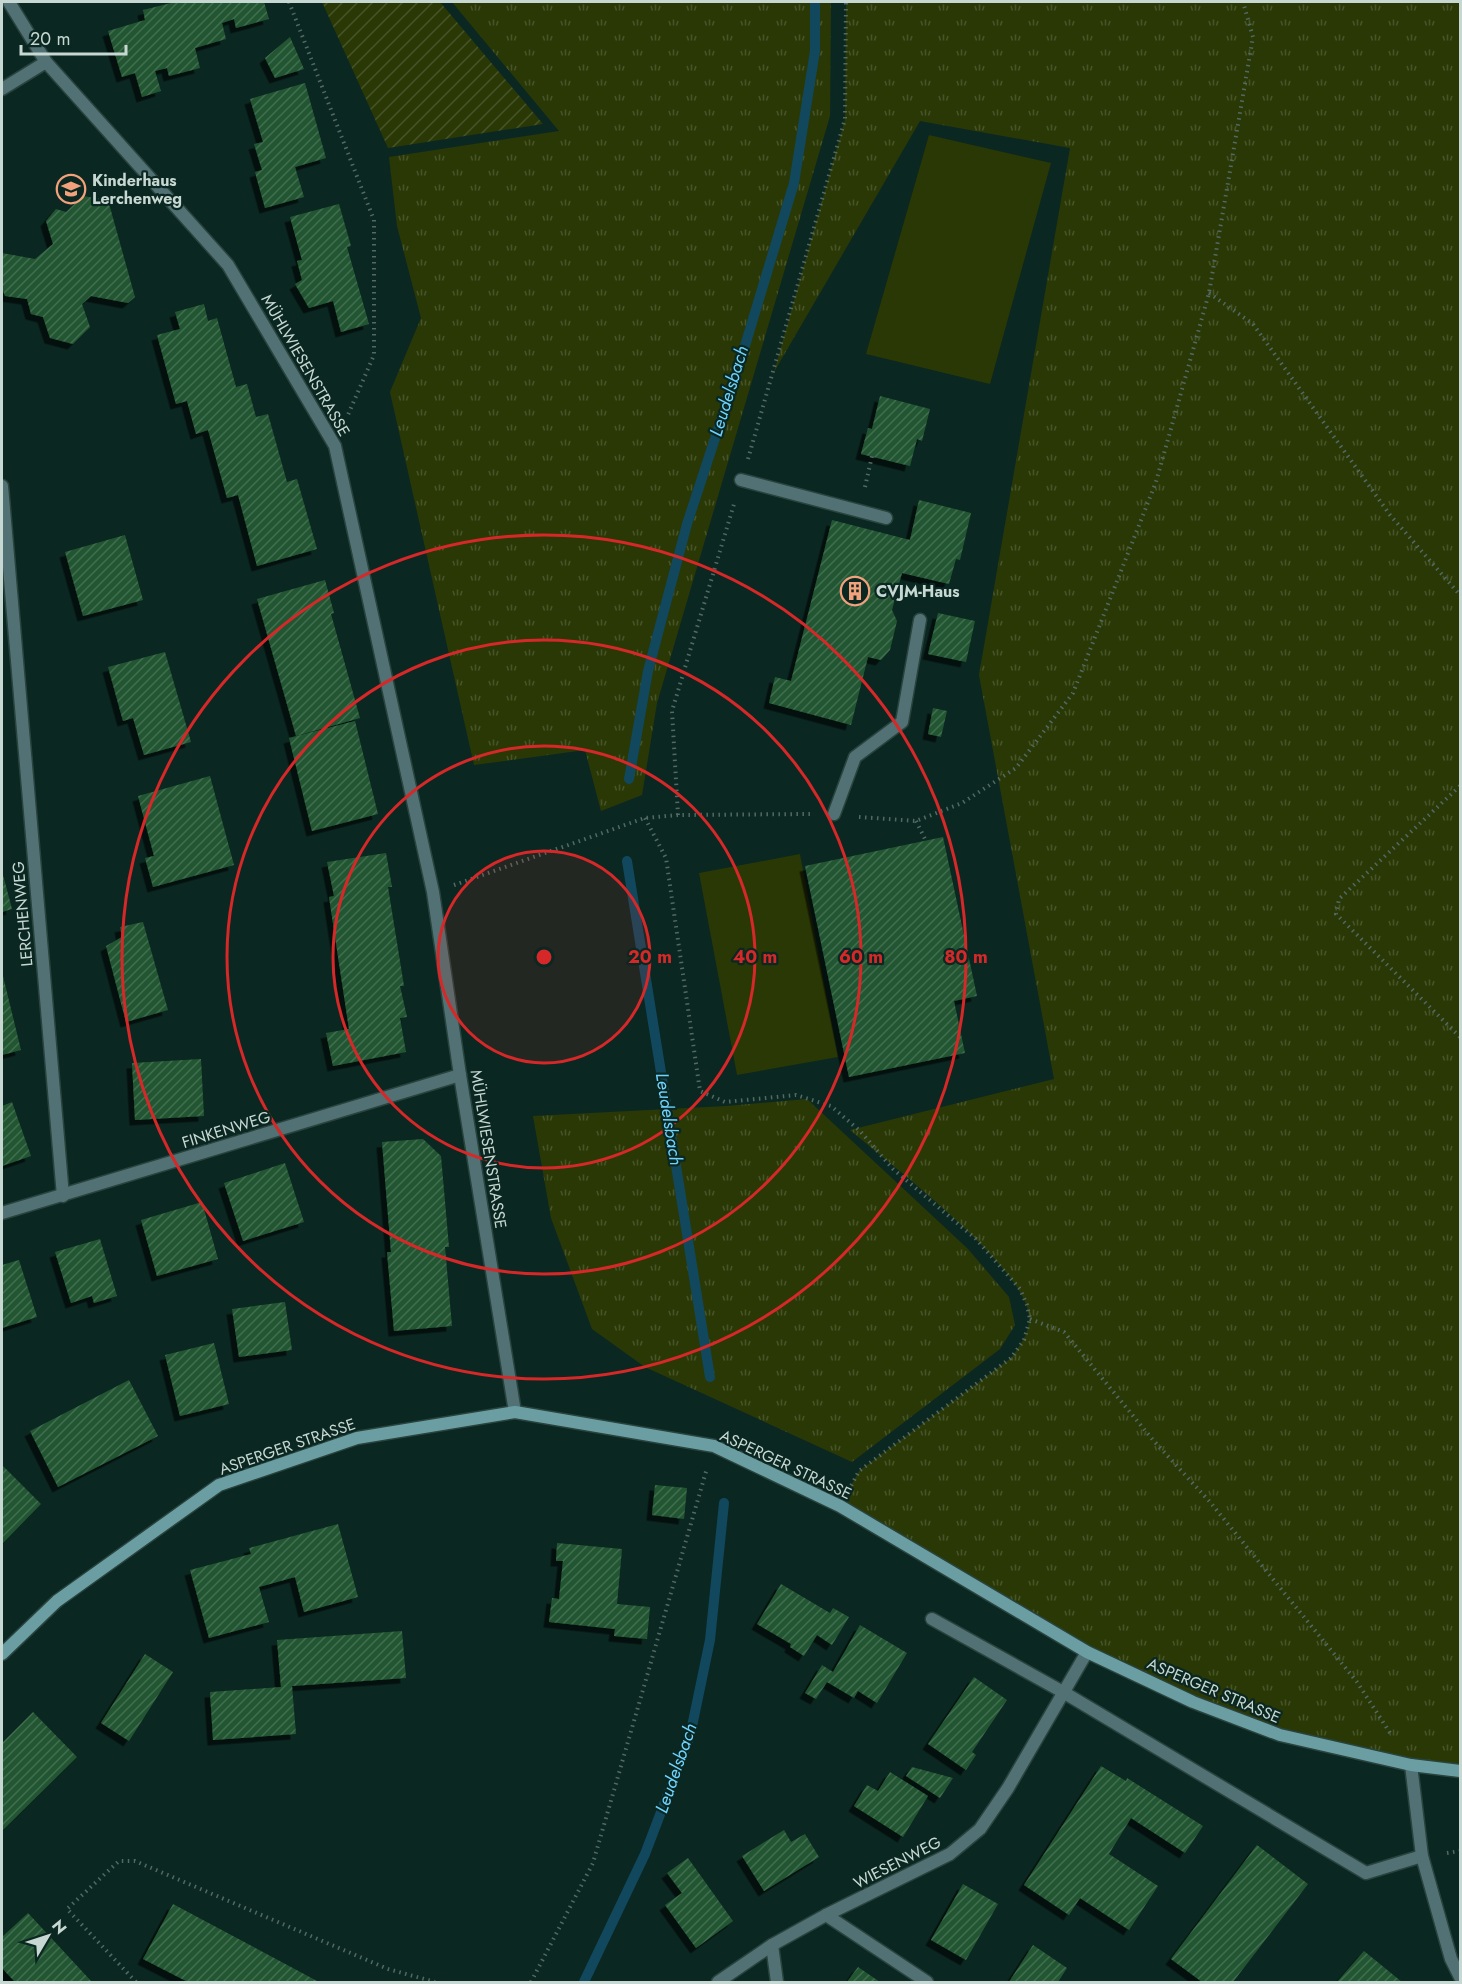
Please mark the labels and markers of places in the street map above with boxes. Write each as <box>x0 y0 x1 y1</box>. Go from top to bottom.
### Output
place label: Kinderhaus Lerchenweg <box>92 169 182 210</box>
school or university icon: Kinderhaus Lerchenweg <box>55 173 87 205</box>
building icon: CVJM-Haus <box>839 575 871 607</box>
place label: CVJM-Haus <box>876 580 960 603</box>
centre of rings <box>534 947 554 967</box>

